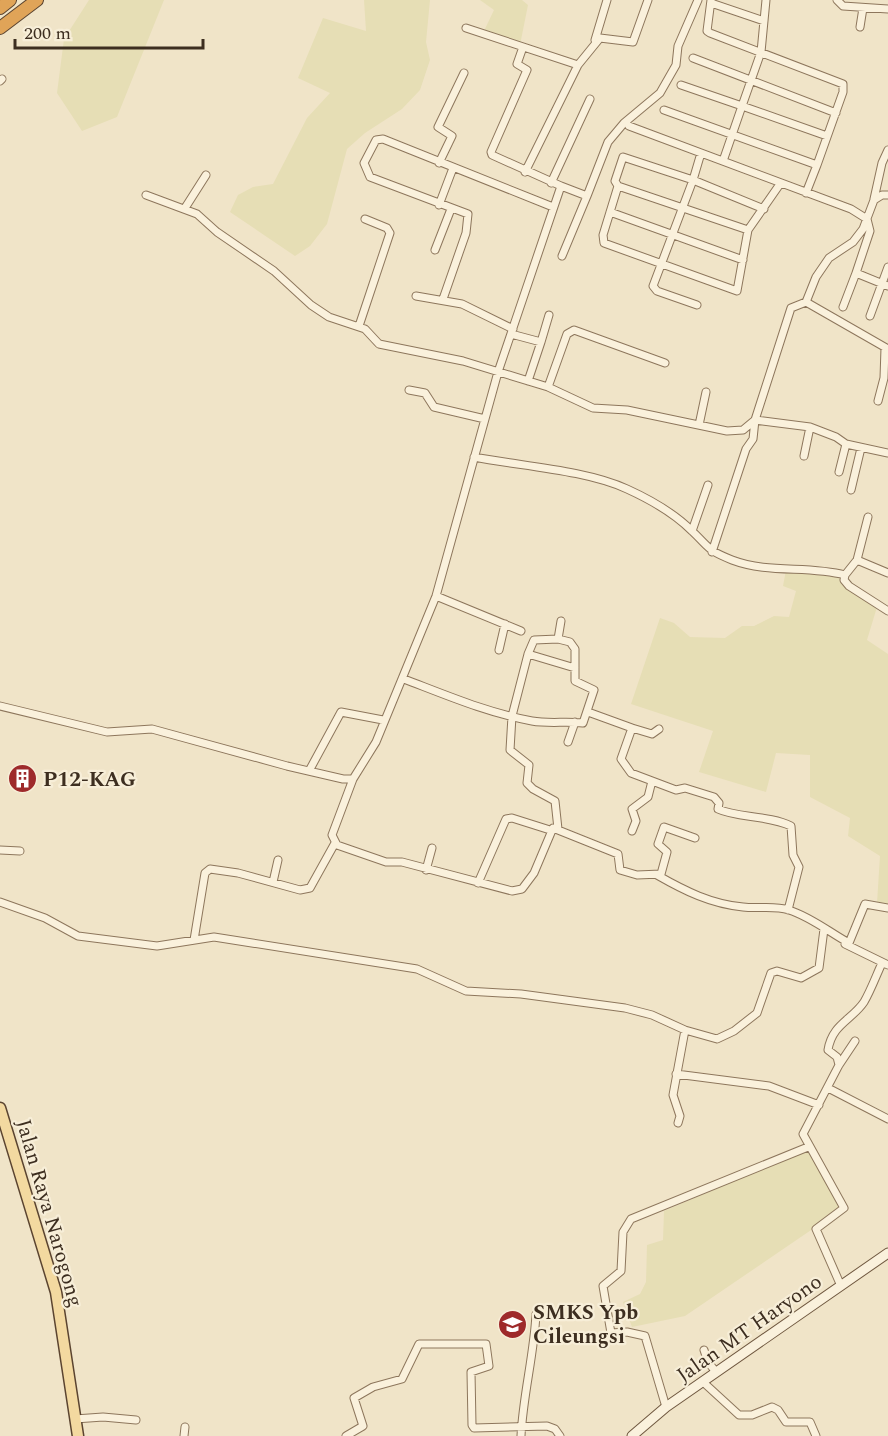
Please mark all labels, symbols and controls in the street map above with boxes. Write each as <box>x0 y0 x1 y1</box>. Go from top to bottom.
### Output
scale bar <box>15 12 202 50</box>
text: 200 m <box>24 20 71 47</box>
building icon: P12-KAG <box>6 763 38 795</box>
place label: P12-KAG <box>43 764 136 796</box>
street label: Jalan Raya Narogong <box>7 1116 91 1311</box>
street label: Jalan MT Haryono <box>670 1266 829 1391</box>
place label: SMKS Ypb Cileungsi <box>533 1297 638 1353</box>
school or university icon: SMKS Ypb Cileungsi <box>496 1308 528 1340</box>

